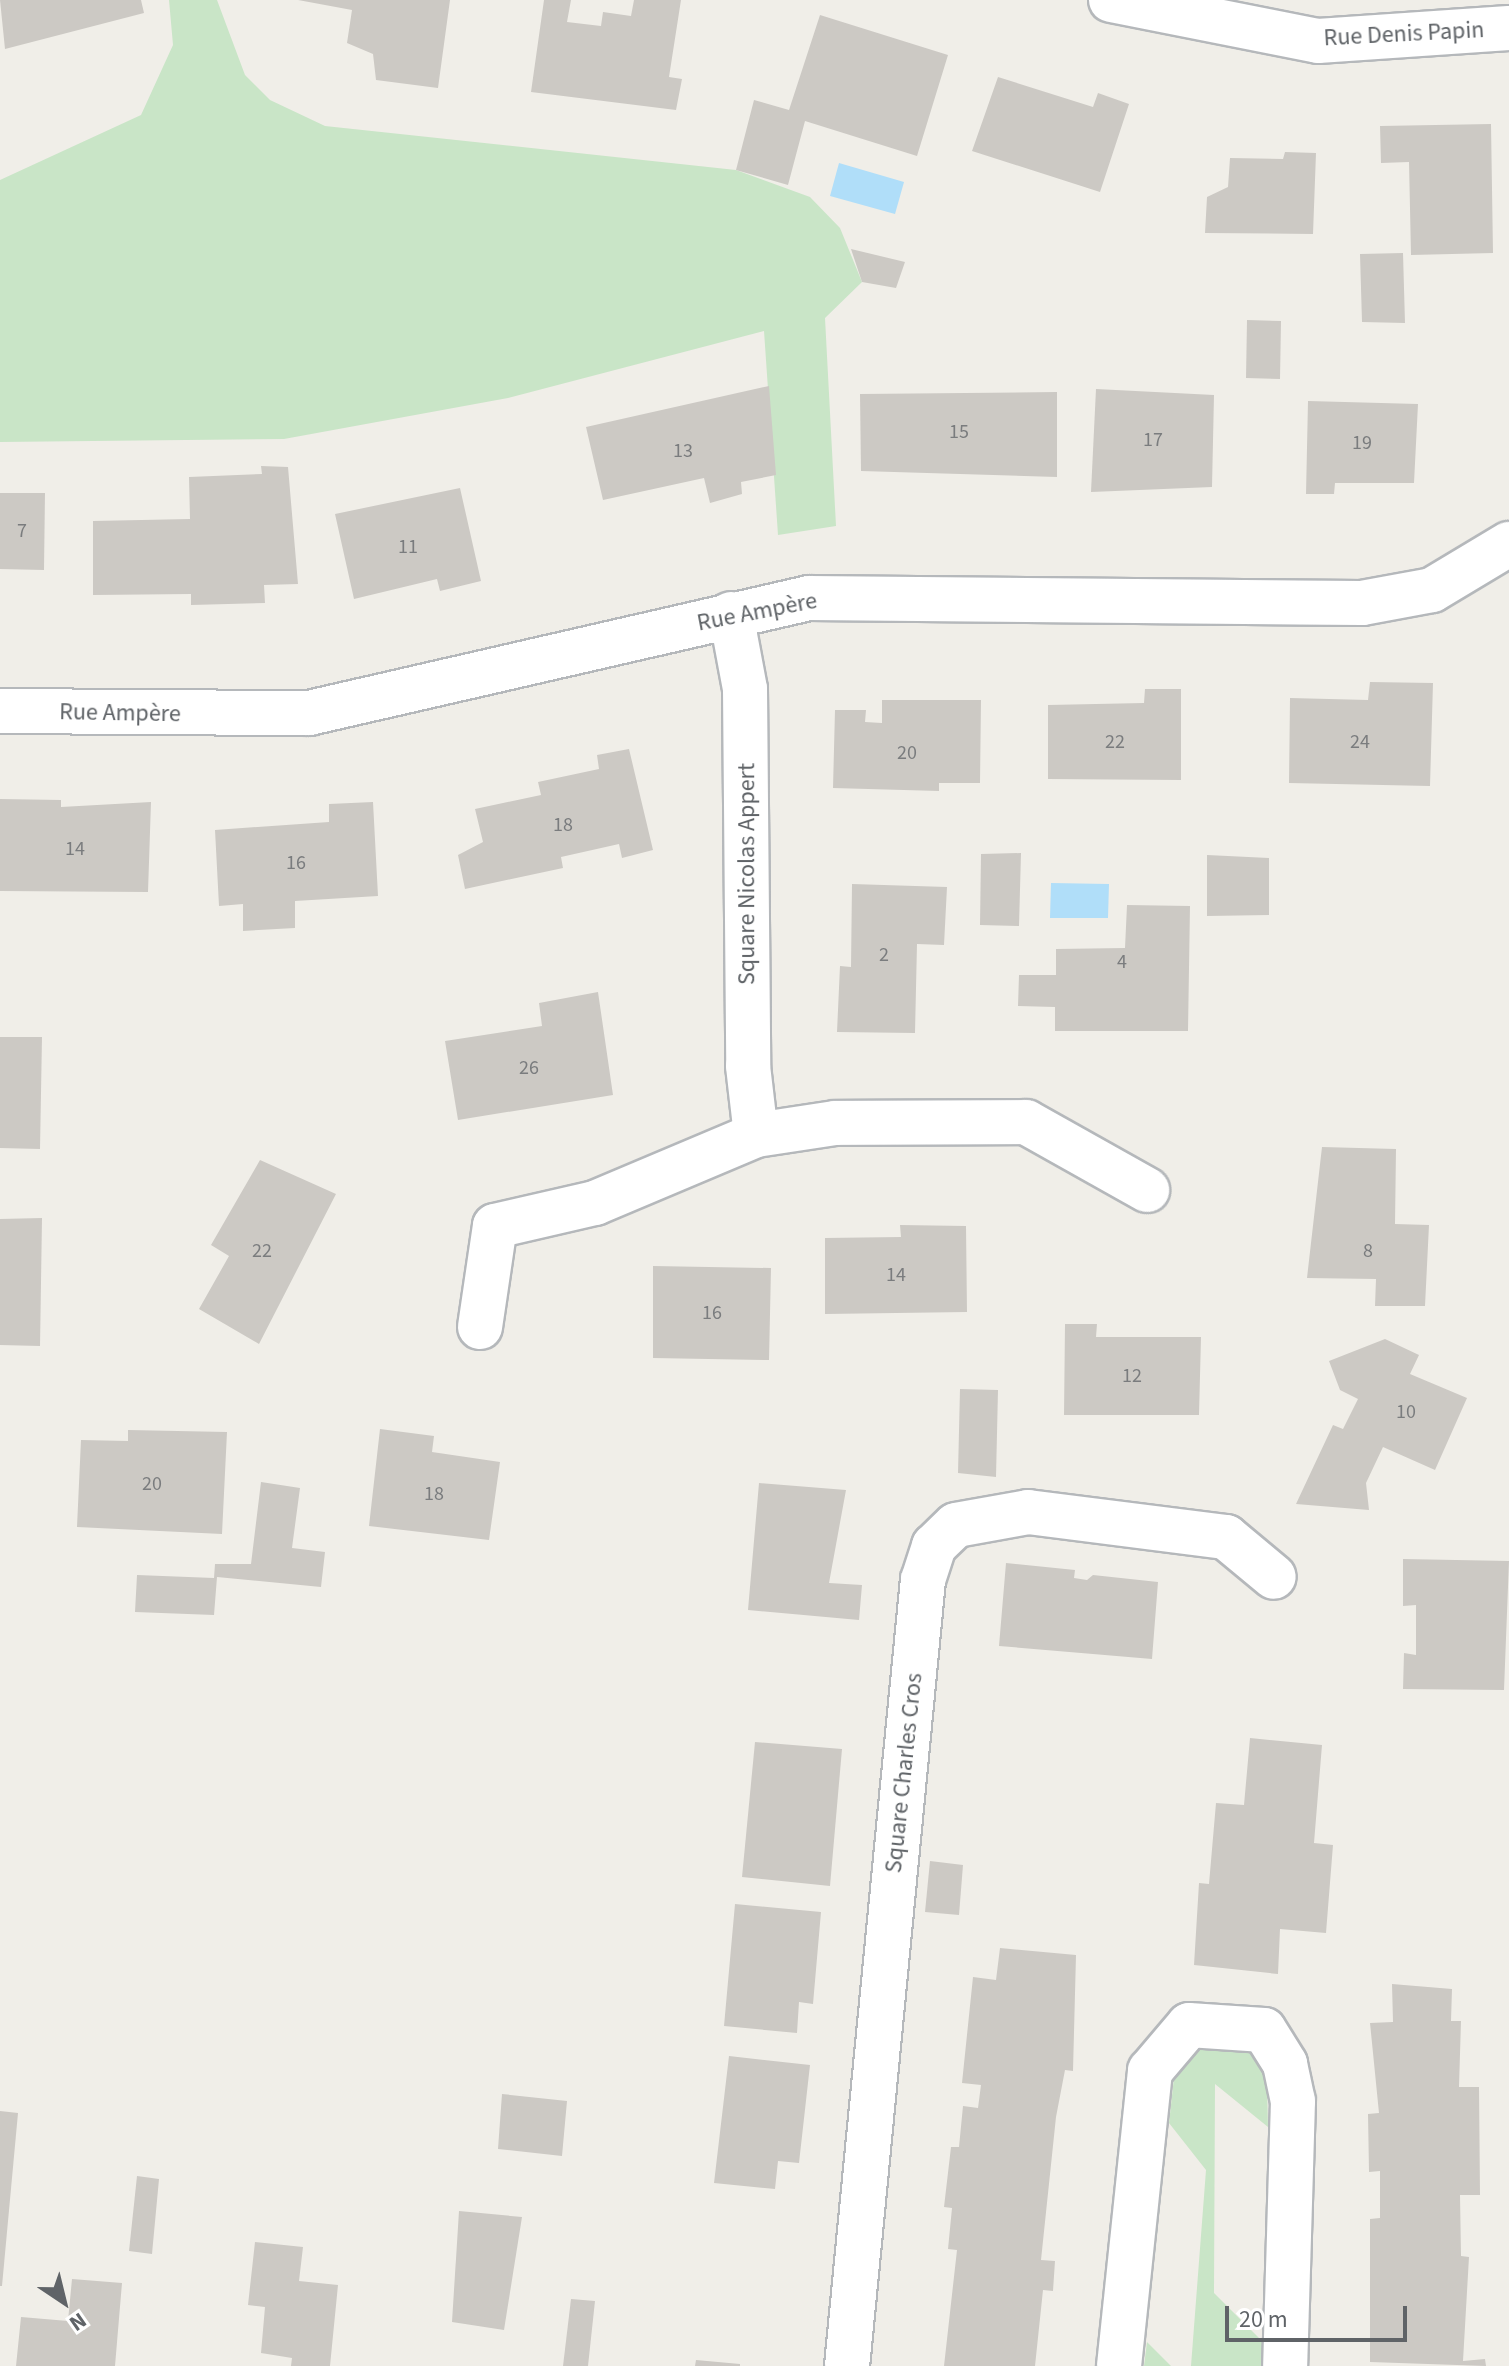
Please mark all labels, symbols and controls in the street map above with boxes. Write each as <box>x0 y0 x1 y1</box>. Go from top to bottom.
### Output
street label: Rue Denis Papin <box>1323 15 1485 53</box>
house number: 15 <box>949 420 969 444</box>
house number: 17 <box>1143 428 1163 452</box>
house number: 19 <box>1352 431 1372 455</box>
house number: 13 <box>673 439 693 463</box>
house number: 7 <box>17 519 27 543</box>
house number: 11 <box>398 535 418 559</box>
street label: Rue Ampère <box>695 586 819 638</box>
street label: Rue Ampère <box>59 698 181 728</box>
house number: 22 <box>1105 730 1125 754</box>
house number: 24 <box>1350 730 1370 754</box>
house number: 20 <box>897 741 917 765</box>
street label: Square Nicolas Appert <box>733 763 761 985</box>
house number: 18 <box>553 813 573 837</box>
house number: 14 <box>65 837 85 861</box>
house number: 16 <box>286 851 306 875</box>
house number: 2 <box>879 943 889 967</box>
house number: 4 <box>1117 950 1127 974</box>
house number: 26 <box>519 1056 539 1080</box>
house number: 22 <box>252 1239 272 1263</box>
house number: 8 <box>1363 1239 1373 1263</box>
house number: 14 <box>886 1263 906 1287</box>
house number: 16 <box>702 1301 722 1325</box>
house number: 12 <box>1122 1364 1142 1388</box>
house number: 10 <box>1396 1400 1416 1424</box>
house number: 20 <box>142 1472 162 1496</box>
house number: 18 <box>424 1482 444 1506</box>
street label: Square Charles Cros <box>879 1672 929 1874</box>
north arrow <box>24 2262 104 2342</box>
scale bar <box>1229 2290 1411 2340</box>
text: 20 m <box>1239 2302 1288 2337</box>
text: N <box>63 2304 93 2339</box>

